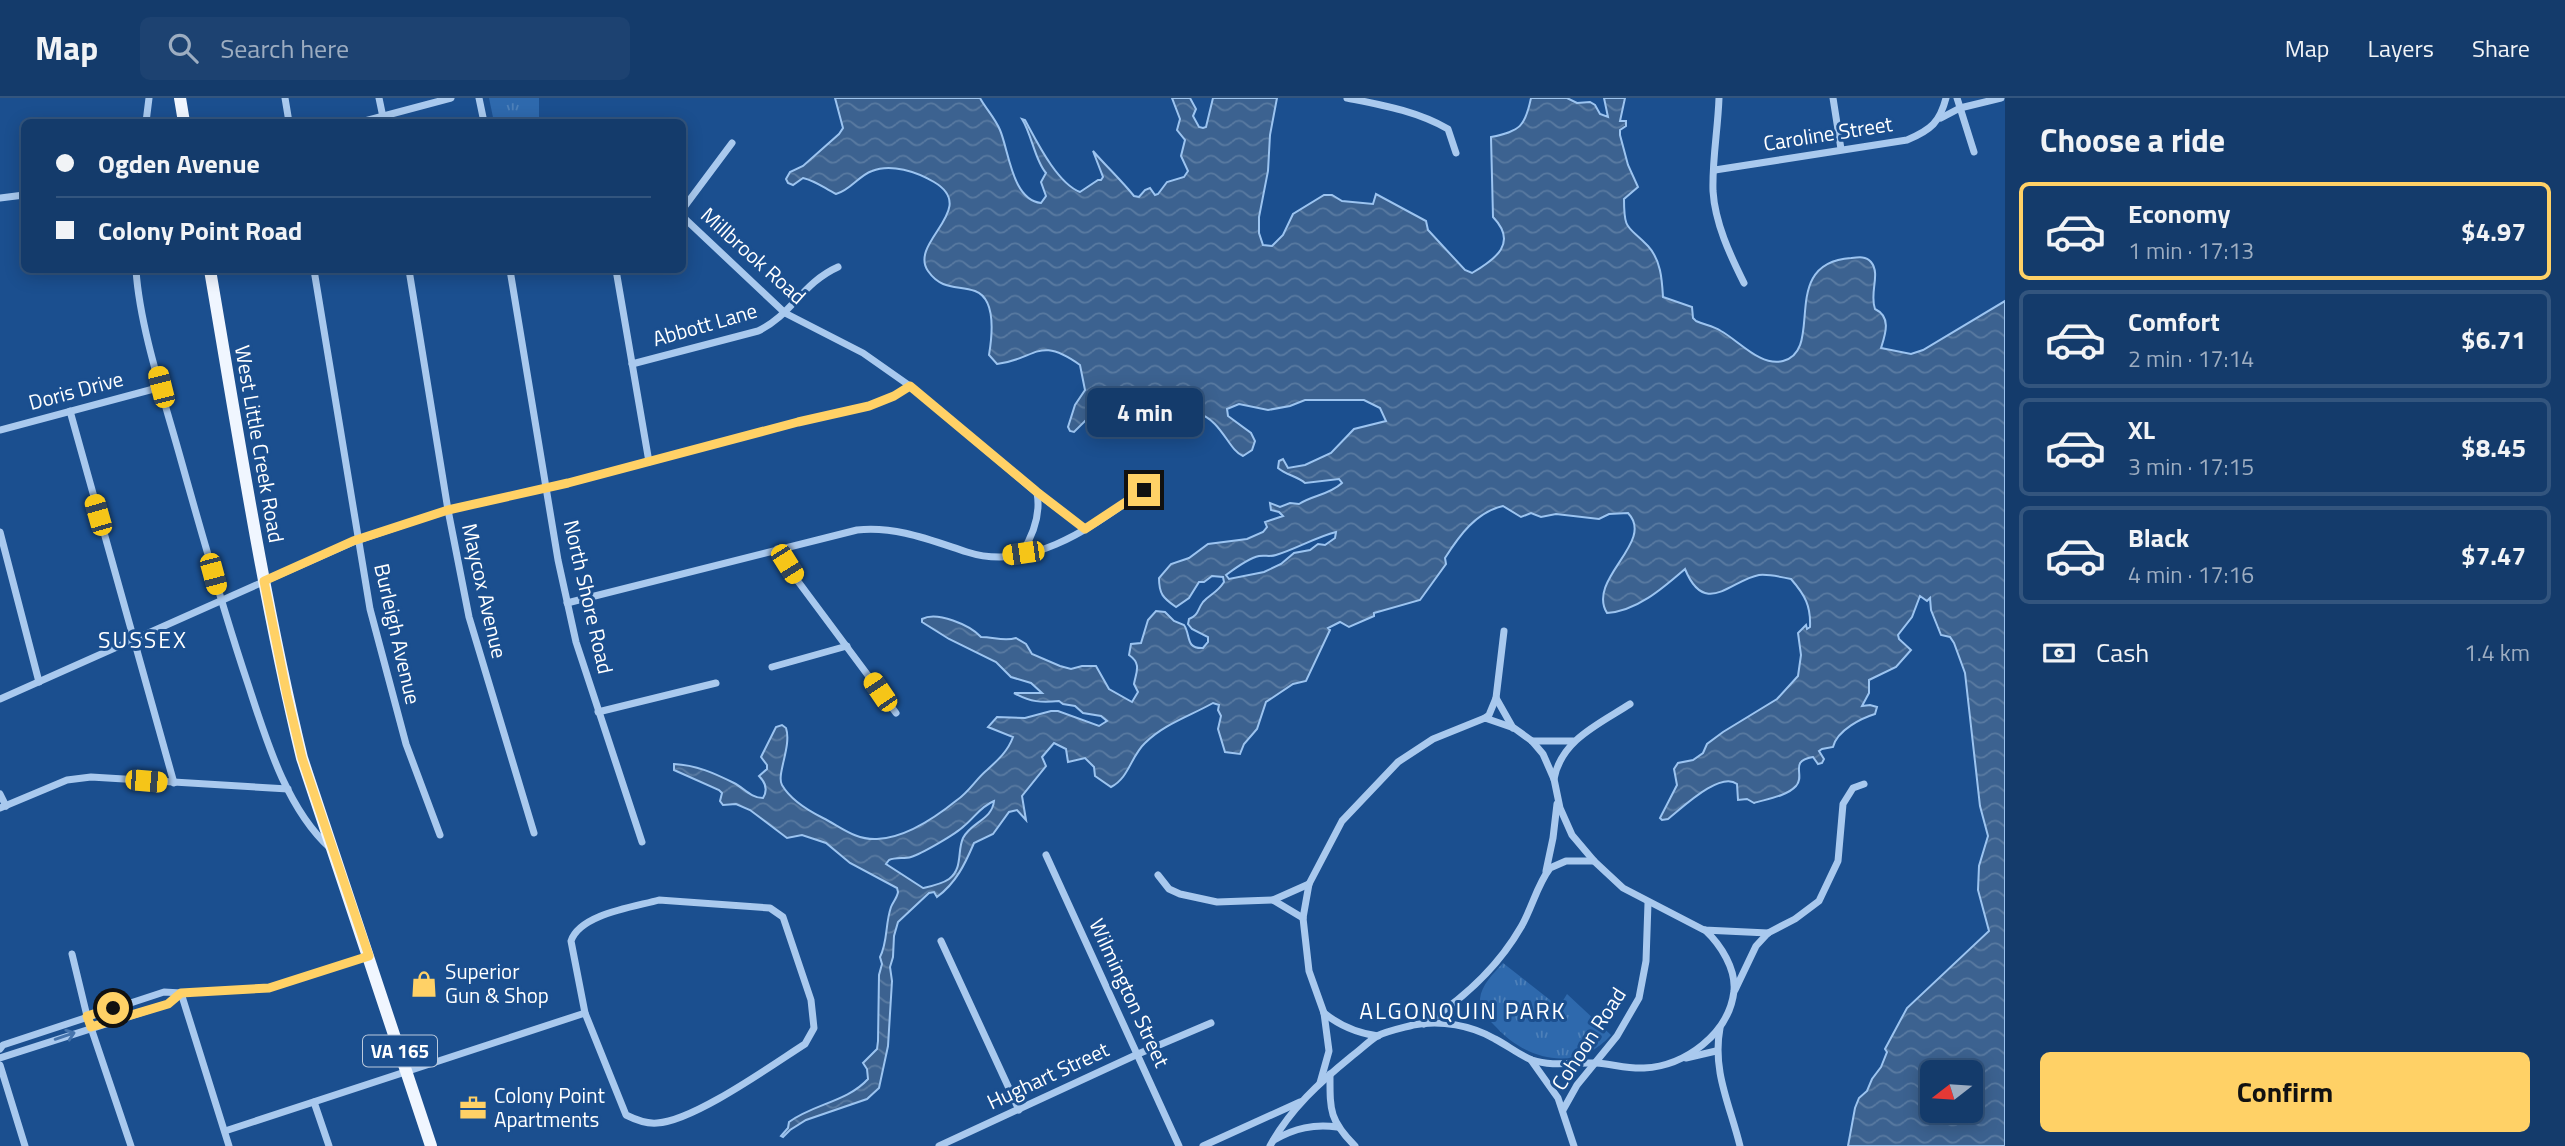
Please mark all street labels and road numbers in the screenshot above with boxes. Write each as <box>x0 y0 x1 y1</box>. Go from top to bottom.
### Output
street label: Caroline Street <box>1761 107 1895 159</box>
street label: Millbrook Road <box>694 199 814 311</box>
street label: Abbott Lane <box>649 294 761 354</box>
street label: West Little Creek Road <box>227 343 293 545</box>
street label: Doris Drive <box>25 362 127 418</box>
street label: North Shore Road <box>556 517 622 677</box>
street label: Maycox Avenue <box>454 520 516 661</box>
street label: Burleigh Avenue <box>366 560 430 707</box>
street label: Wilmington Street <box>1081 913 1179 1073</box>
street label: Cohoon Road <box>1543 981 1633 1096</box>
street label: Hughart Street <box>981 1033 1114 1117</box>
road number: VA 165 <box>363 1035 437 1066</box>

